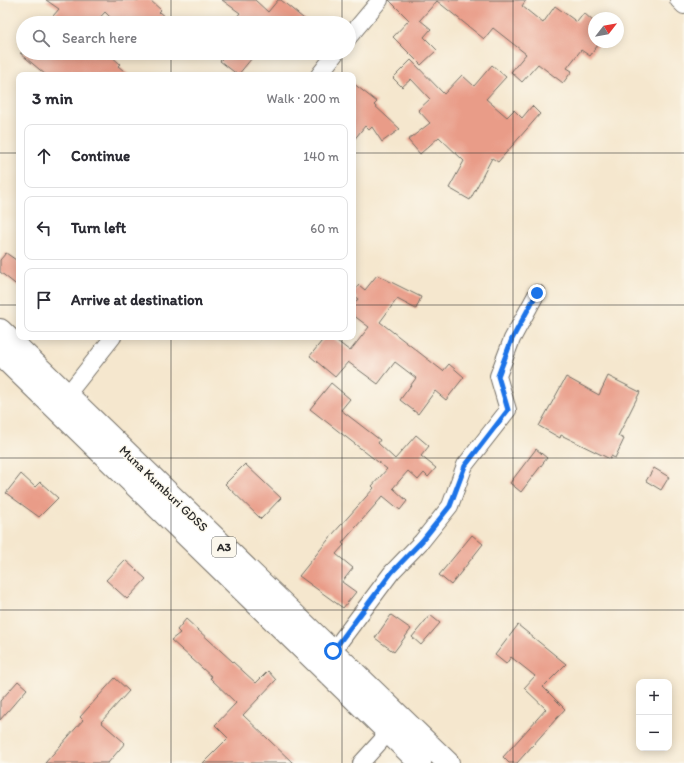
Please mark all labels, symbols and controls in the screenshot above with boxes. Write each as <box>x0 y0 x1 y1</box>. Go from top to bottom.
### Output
north arrow <box>588 12 624 48</box>
search box <box>16 16 356 60</box>
icon: search <box>30 27 52 49</box>
text: Search here <box>62 29 137 47</box>
text: 3 min <box>32 88 73 108</box>
text: Walk · 200 m <box>267 91 340 106</box>
icon: ahead <box>33 145 55 167</box>
text: Continue <box>71 147 130 165</box>
text: 140 m <box>303 149 339 164</box>
icon: left <box>33 217 55 239</box>
text: Turn left <box>71 219 126 237</box>
text: 60 m <box>310 221 339 236</box>
route end <box>528 284 546 302</box>
icon: arrive <box>33 289 55 311</box>
text: Arrive at destination <box>71 291 203 309</box>
street label: Muna Kumburi GDSS <box>116 442 211 534</box>
road number: A3 <box>212 537 236 557</box>
route start <box>324 642 342 660</box>
map controls <box>636 679 672 751</box>
button: + <box>636 679 672 715</box>
button: − <box>636 715 672 751</box>

